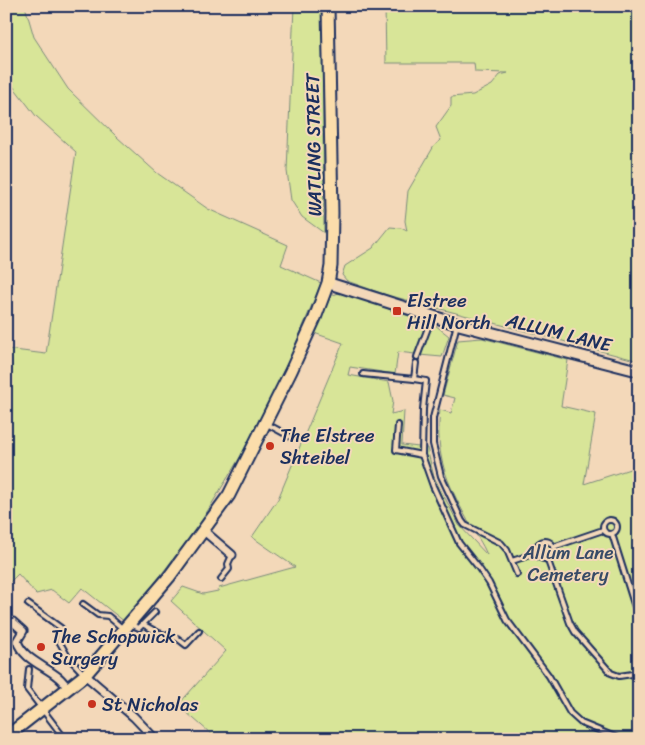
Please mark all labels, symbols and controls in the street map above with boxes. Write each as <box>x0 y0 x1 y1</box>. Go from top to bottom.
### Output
street label: WATLING STREET <box>296 72 331 217</box>
place label: Elstree Hill North <box>407 284 491 339</box>
street label: ALLUM LANE <box>502 303 617 362</box>
marker: Elstree Hill North <box>391 305 403 317</box>
place label: The Elstree Shteibel <box>280 419 375 474</box>
marker: The Elstree Shteibel <box>264 440 276 452</box>
park label: Allum Lane Cemetery <box>522 536 613 591</box>
place label: The Schopwick Surgery <box>51 620 176 675</box>
marker: The Schopwick Surgery <box>35 641 47 653</box>
place label: St Nicholas <box>102 688 199 721</box>
marker: St Nicholas <box>86 698 98 710</box>

